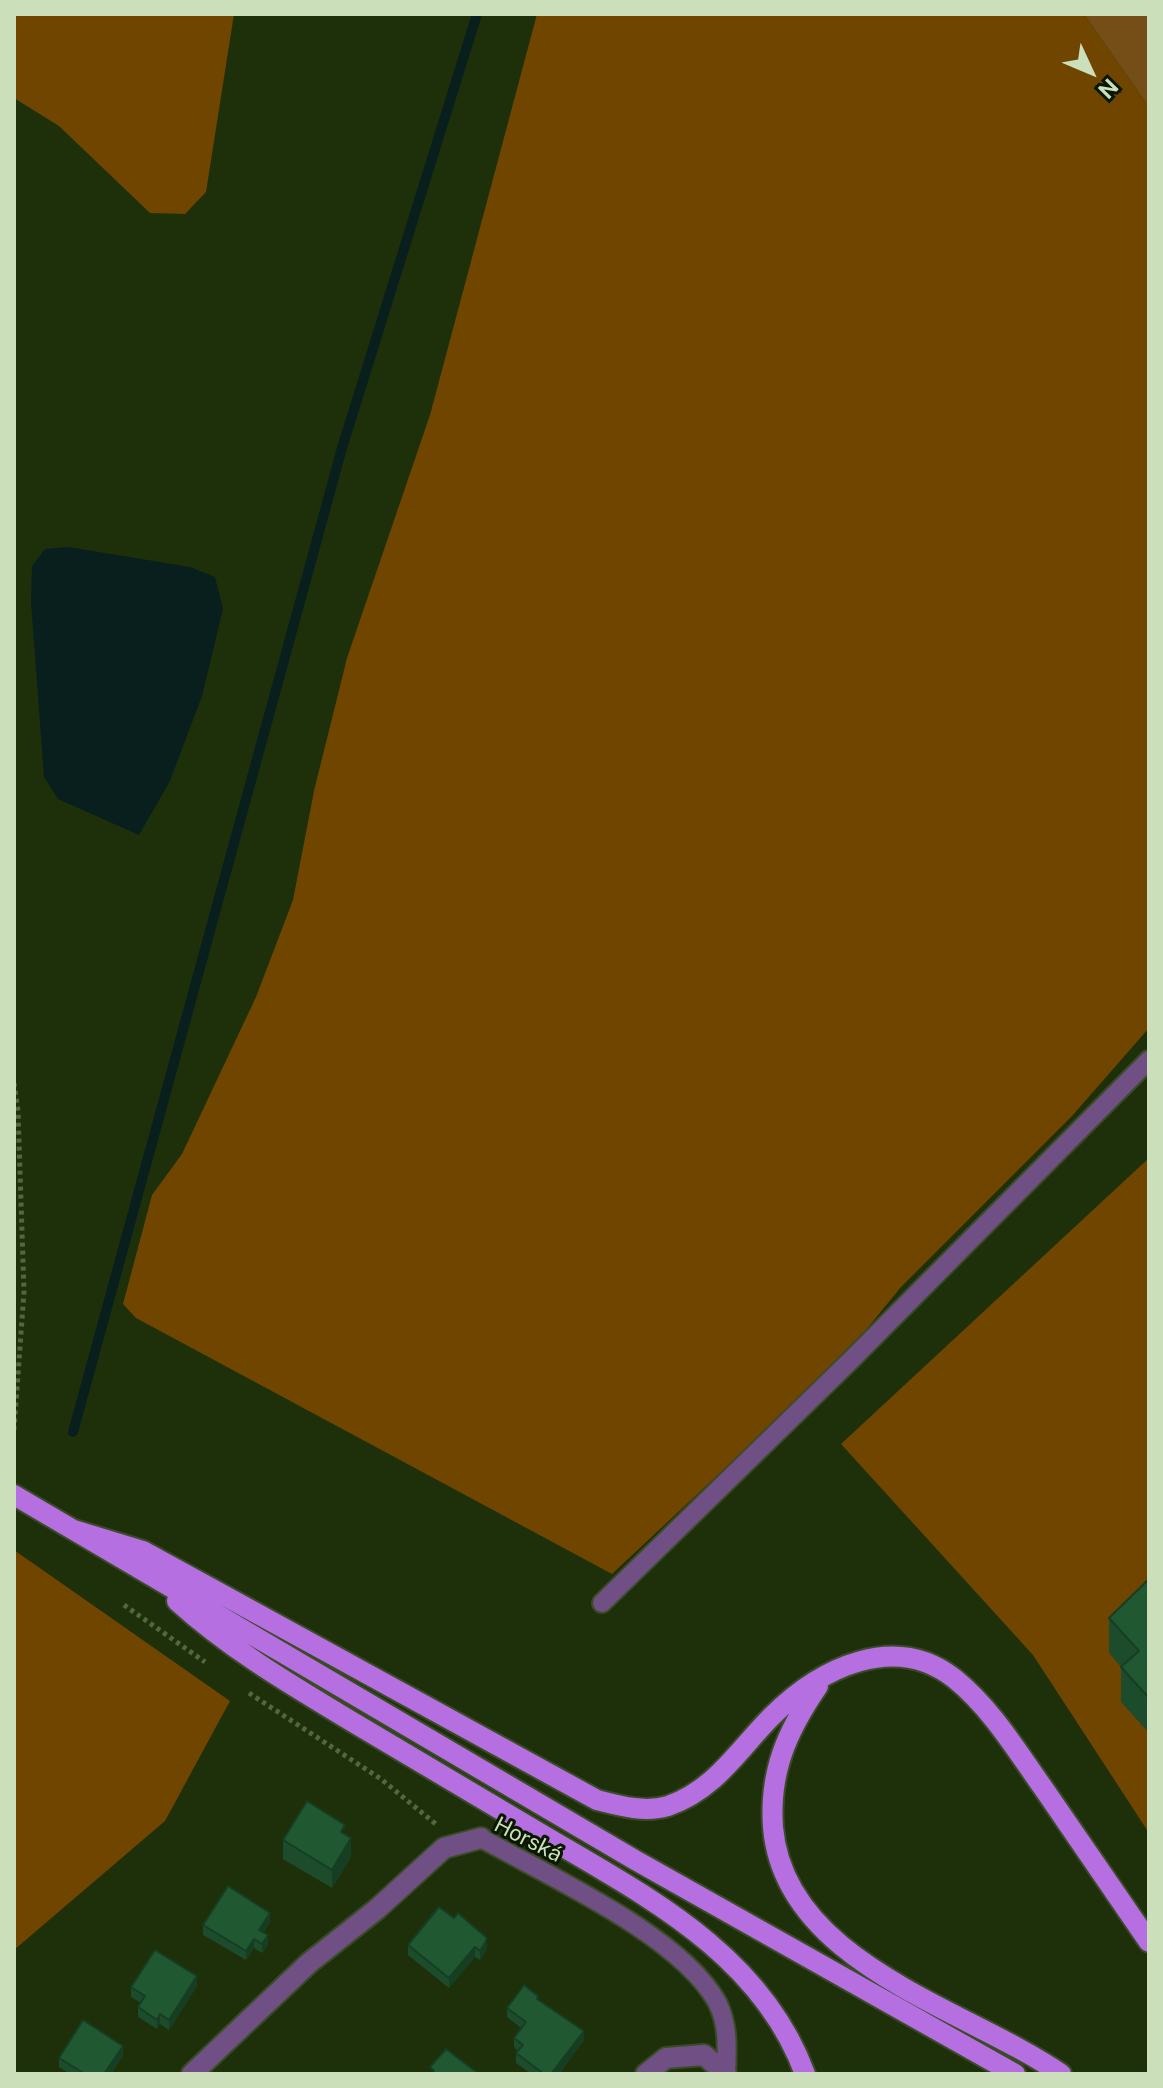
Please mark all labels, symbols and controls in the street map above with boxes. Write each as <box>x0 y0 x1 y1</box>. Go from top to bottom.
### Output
north arrow <box>1051 32 1131 112</box>
text: N <box>1093 73 1124 104</box>
street label: Horská <box>489 1812 567 1868</box>

